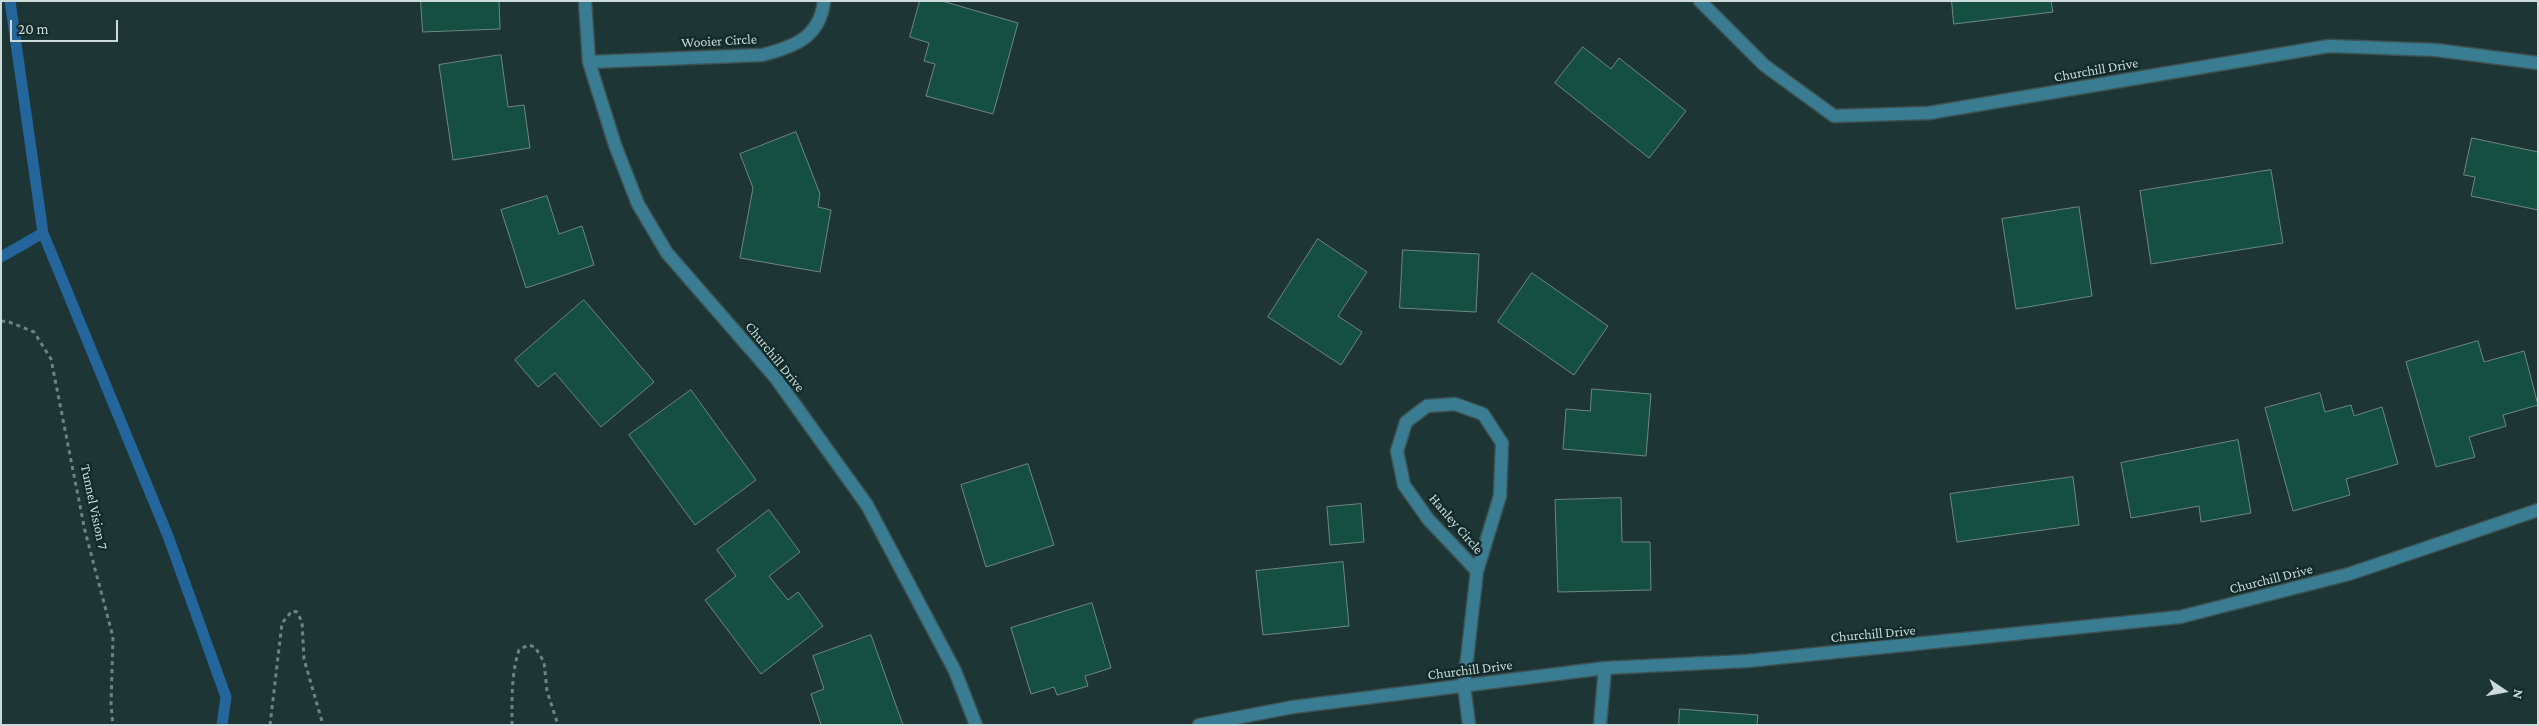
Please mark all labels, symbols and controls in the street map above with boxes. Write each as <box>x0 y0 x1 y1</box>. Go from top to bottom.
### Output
scale bar <box>12 10 120 42</box>
text: 20 m <box>18 21 49 37</box>
street label: Wooier Circle <box>681 31 757 51</box>
street label: Churchill Drive <box>2053 54 2139 86</box>
street label: Churchill Drive <box>742 319 808 395</box>
street label: Tunnel Vision 7 <box>77 463 111 551</box>
street label: Hanley Circle <box>1425 490 1487 558</box>
street label: Churchill Drive <box>2228 561 2314 597</box>
street label: Churchill Drive <box>1830 622 1916 646</box>
street label: Churchill Drive <box>1427 656 1513 684</box>
north arrow <box>2479 666 2529 716</box>
text: N <box>2510 688 2527 700</box>

